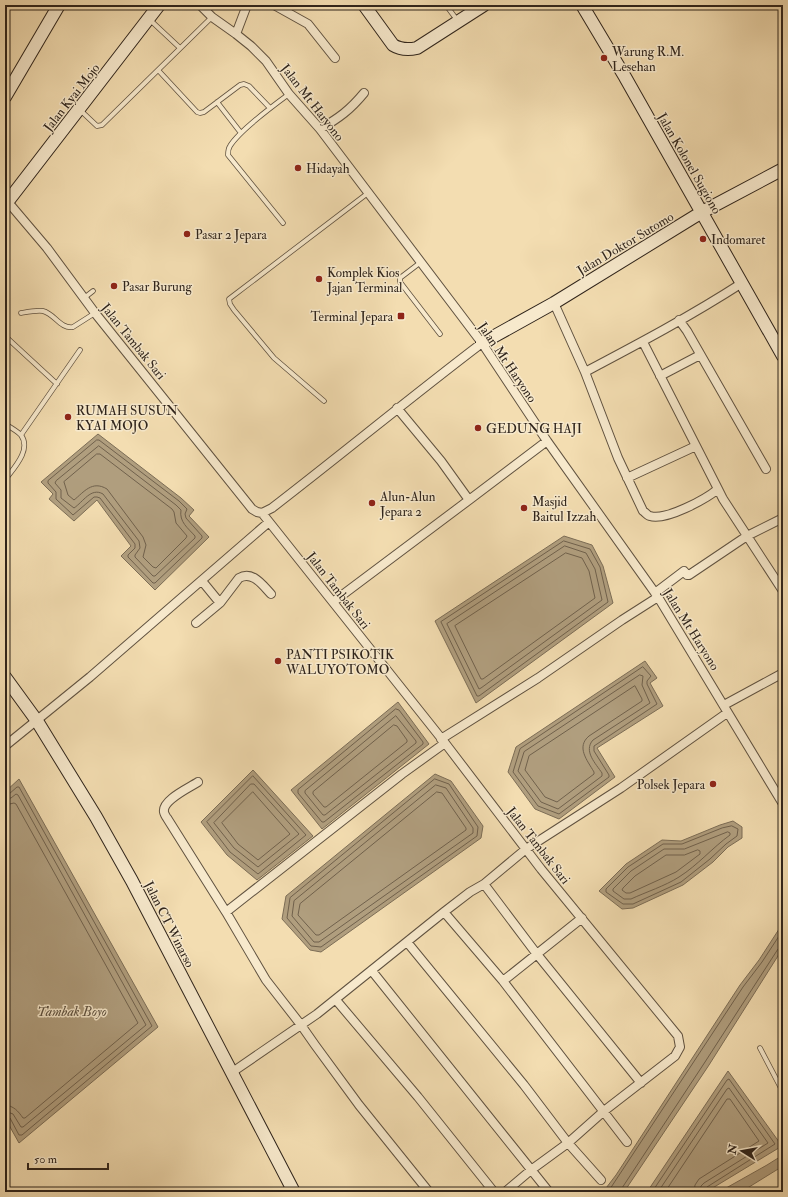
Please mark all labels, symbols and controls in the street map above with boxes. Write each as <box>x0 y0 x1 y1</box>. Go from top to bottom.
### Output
place label: Warung R.M. Lesehan <box>611 44 684 75</box>
marker: Warung R.M. Lesehan <box>599 53 609 63</box>
street label: Jalan Kyai Mojo <box>40 60 104 136</box>
street label: Jalan Mt Haryono <box>276 60 347 145</box>
street label: Jalan Kolonel Sugiono <box>653 109 725 217</box>
place label: Hidayah <box>306 161 350 178</box>
marker: Hidayah <box>293 163 303 173</box>
street label: Jalan Doktor Sutomo <box>573 209 677 280</box>
place label: Pasar 2 Jepara <box>195 227 268 244</box>
marker: Pasar 2 Jepara <box>182 229 192 239</box>
place label: Indomaret <box>711 232 765 248</box>
marker: Indomaret <box>698 234 708 244</box>
place label: Komplek Kios Jajan Terminal <box>326 265 403 296</box>
marker: Komplek Kios Jajan Terminal <box>314 274 324 284</box>
place label: Pasar Burung <box>122 279 193 295</box>
marker: Pasar Burung <box>109 281 119 291</box>
street label: Jalan Tambak Sari <box>97 299 169 383</box>
place label: Terminal Jepara <box>310 309 394 326</box>
marker: Terminal Jepara <box>396 311 406 321</box>
street label: Jalan Mt Haryono <box>473 319 540 406</box>
place label: RUMAH SUSUN KYAI MOJO <box>76 403 178 434</box>
marker: RUMAH SUSUN KYAI MOJO <box>63 412 73 422</box>
place label: GEDUNG HAJI <box>486 421 582 437</box>
marker: GEDUNG HAJI <box>473 423 483 433</box>
place label: Alun-Alun Jepara 2 <box>379 489 436 521</box>
place label: Masjid Baitul Izzah <box>532 494 596 525</box>
marker: Alun-Alun Jepara 2 <box>367 498 377 508</box>
marker: Masjid Baitul Izzah <box>519 503 529 513</box>
street label: Jalan Tambak Sari <box>302 548 374 633</box>
street label: Jalan Mt Haryono <box>658 585 723 674</box>
place label: PANTI PSIKOTIK WALUYOTOMO <box>285 647 395 678</box>
marker: PANTI PSIKOTIK WALUYOTOMO <box>273 656 283 666</box>
place label: Polsek Jepara <box>637 777 706 794</box>
marker: Polsek Jepara <box>708 779 718 789</box>
street label: Jalan Tambak Sari <box>502 803 574 888</box>
street label: Jalan CT Winarso <box>140 878 198 970</box>
water label: Tambak Boyo <box>37 1003 107 1020</box>
north arrow <box>722 1131 762 1171</box>
text: N <box>725 1142 740 1156</box>
scale bar <box>28 1145 108 1171</box>
text: 50 m <box>34 1152 58 1167</box>

